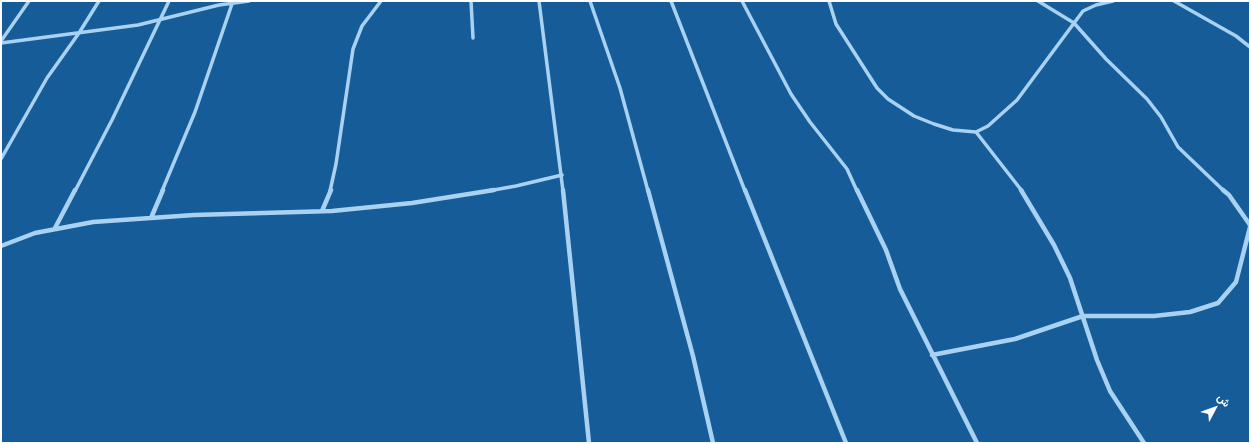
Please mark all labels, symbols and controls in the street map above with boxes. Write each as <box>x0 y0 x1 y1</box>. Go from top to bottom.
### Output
north arrow <box>1195 388 1235 428</box>
text: ش <box>1214 391 1234 410</box>

